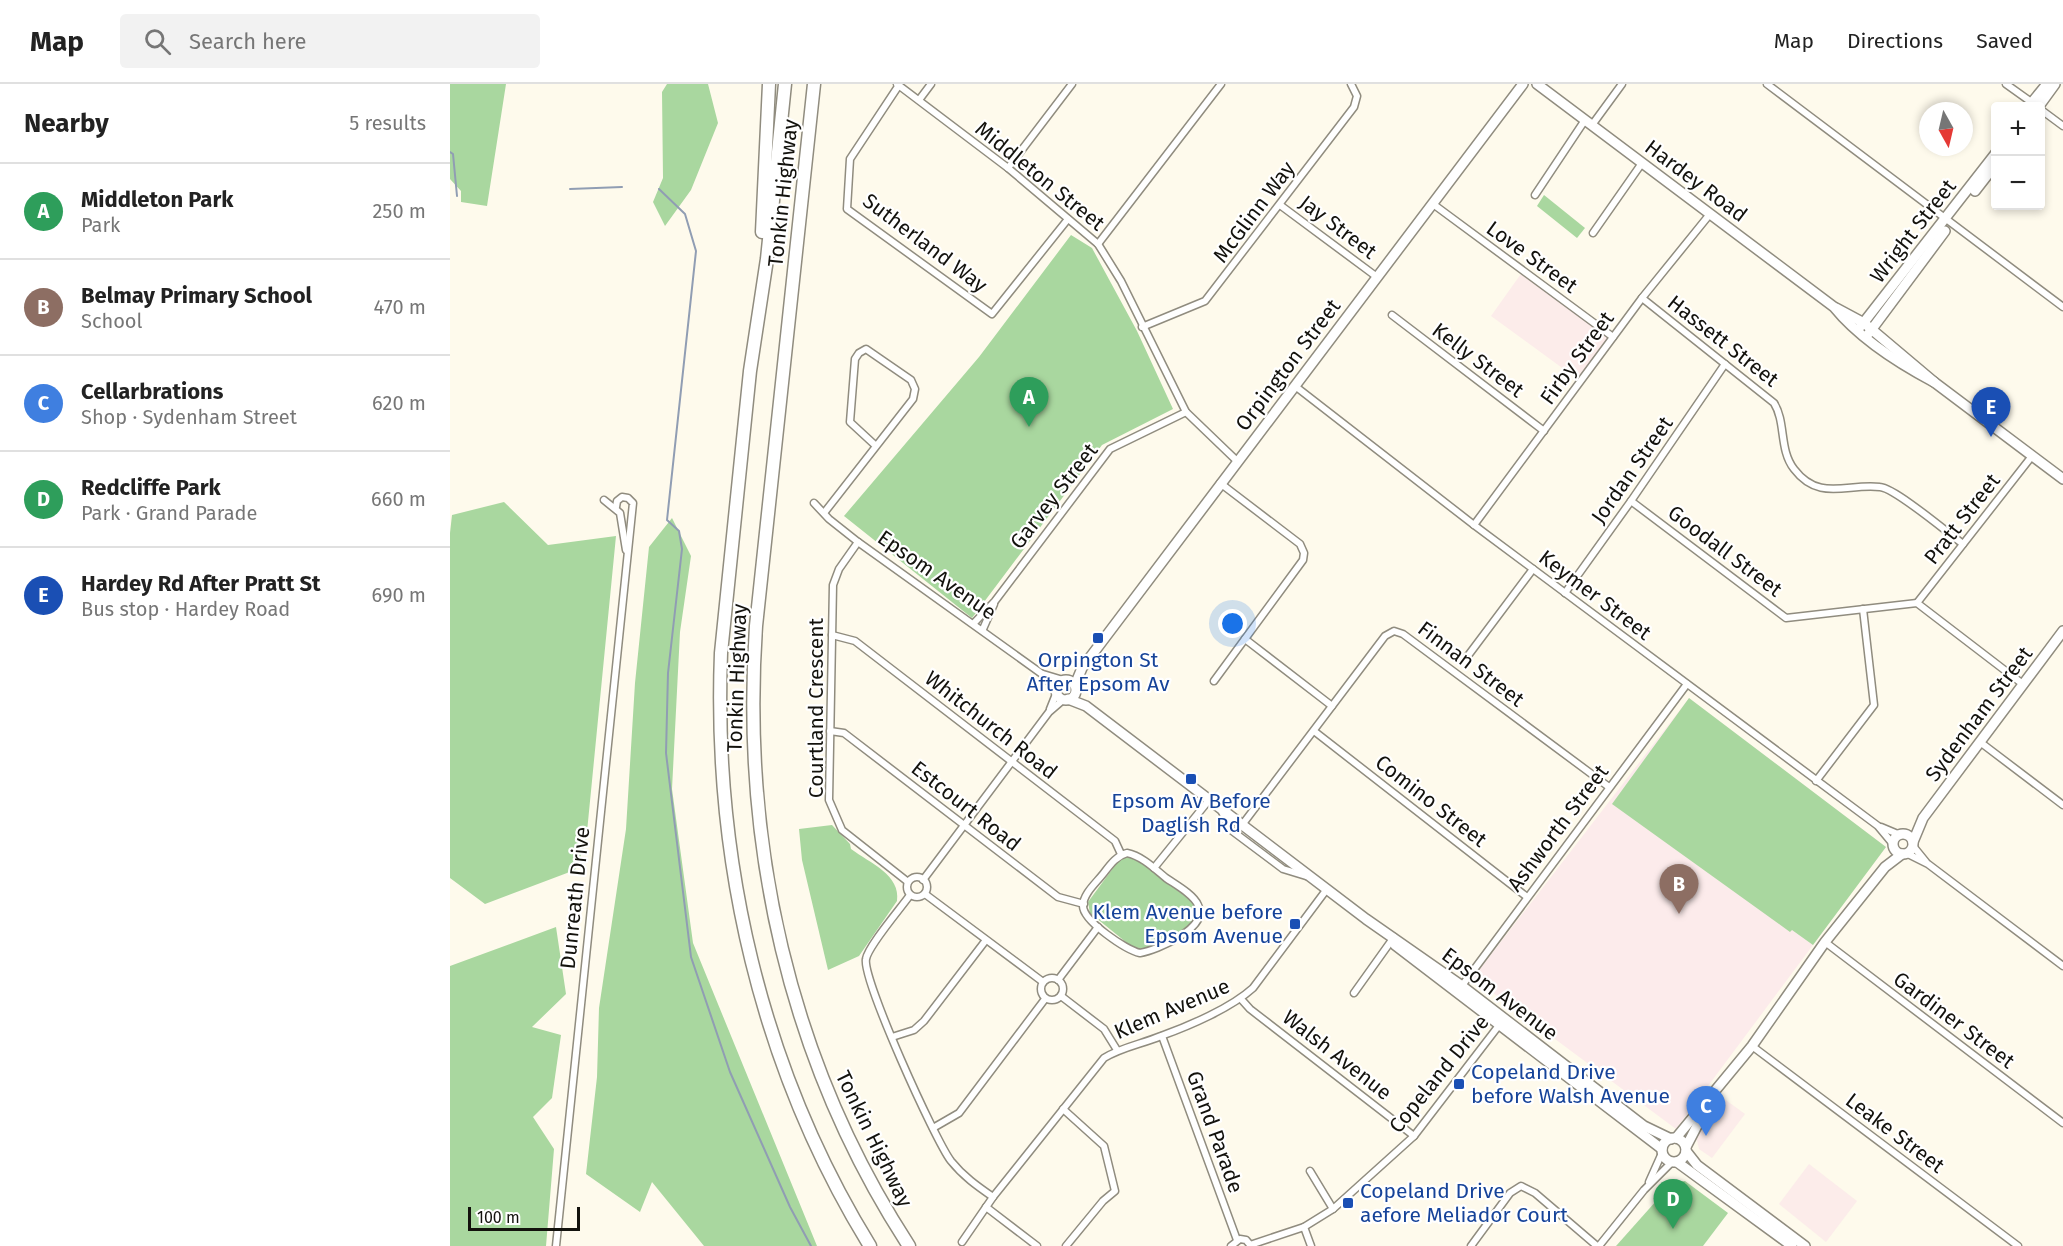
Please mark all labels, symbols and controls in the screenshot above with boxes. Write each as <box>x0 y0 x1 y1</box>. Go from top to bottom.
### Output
search box <box>120 14 540 68</box>
text: Map <box>30 25 84 58</box>
icon: search <box>141 25 174 58</box>
text: Search here <box>189 28 307 55</box>
text: Map <box>1774 28 1814 54</box>
text: Directions <box>1847 28 1943 54</box>
text: Saved <box>1976 28 2033 54</box>
north arrow <box>1919 102 1973 156</box>
map controls <box>1991 102 2045 210</box>
button: + <box>1991 102 2045 156</box>
text: Nearby <box>24 108 109 139</box>
text: 5 results <box>349 111 426 135</box>
street label: Middleton Street <box>970 116 1110 236</box>
street label: Tonkin Highway <box>762 117 804 268</box>
street label: Hardey Road <box>1640 134 1752 228</box>
street label: McGlinn Way <box>1207 156 1301 268</box>
button: − <box>1991 156 2045 210</box>
street label: Wright Street <box>1864 174 1962 288</box>
text: Middleton Park <box>81 186 233 213</box>
street label: Sutherland Way <box>858 188 993 299</box>
street label: Jay Street <box>1294 189 1382 265</box>
text: A <box>38 199 49 223</box>
text: 250 m <box>372 199 426 223</box>
text: Park <box>81 213 120 237</box>
street label: Love Street <box>1481 215 1583 299</box>
text: Belmay Primary School <box>81 282 312 309</box>
street label: Hassett Street <box>1662 289 1784 393</box>
street label: Orpington Street <box>1230 293 1346 436</box>
text: B <box>37 295 50 319</box>
text: 470 m <box>374 295 426 319</box>
street label: Firby Street <box>1534 306 1620 410</box>
text: School <box>81 309 142 333</box>
street label: Kelly Street <box>1427 317 1529 403</box>
text: Cellarbrations <box>81 378 223 405</box>
pin: A <box>1010 378 1048 427</box>
pin: E <box>1972 388 2010 437</box>
text: C <box>38 391 49 415</box>
text: 620 m <box>372 391 426 415</box>
text: Shop · Sydenham Street <box>81 405 297 429</box>
street label: Jordan Street <box>1586 411 1679 529</box>
street label: Garvey Street <box>1005 438 1104 554</box>
street label: Pratt Street <box>1918 468 2006 570</box>
text: Redcliffe Park <box>81 474 221 501</box>
text: D <box>37 487 50 511</box>
text: 660 m <box>371 487 426 511</box>
street label: Goodall Street <box>1663 500 1788 603</box>
text: Park · Grand Parade <box>81 501 257 525</box>
street label: Epsom Avenue <box>873 525 1001 625</box>
street label: Keymer Street <box>1534 544 1657 646</box>
text: Hardey Rd After Pratt St <box>81 570 321 597</box>
text: E <box>38 583 49 607</box>
text: 690 m <box>372 583 426 607</box>
text: Bus stop · Hardey Road <box>81 597 290 621</box>
street label: Tonkin Highway <box>721 603 753 753</box>
your location <box>1218 609 1247 638</box>
street label: Finnan Street <box>1413 616 1530 713</box>
street label: Courtland Crescent <box>803 617 829 798</box>
marker: Orpington St After Epsom Av <box>1091 631 1105 645</box>
street label: Sydenham Street <box>1920 641 2038 787</box>
place label: Orpington St After Epsom Av <box>1027 647 1170 697</box>
street label: Whitchurch Road <box>919 665 1063 785</box>
street label: Comino Street <box>1370 749 1492 853</box>
street label: Estcourt Road <box>906 755 1026 857</box>
street label: Ashworth Street <box>1502 759 1614 897</box>
marker: Epsom Av Before Daglish Rd <box>1184 772 1198 786</box>
place label: Epsom Av Before Daglish Rd <box>1111 788 1271 838</box>
street label: Dunreath Drive <box>555 826 595 970</box>
pin: B <box>1660 864 1698 914</box>
place label: Klem Avenue before Epsom Avenue <box>1092 899 1283 949</box>
marker: Klem Avenue before Epsom Avenue <box>1288 917 1302 931</box>
street label: Epsom Avenue <box>1437 942 1563 1046</box>
street label: Gardiner Street <box>1888 966 2020 1074</box>
street label: Klem Avenue <box>1110 973 1234 1045</box>
street label: Walsh Avenue <box>1277 1004 1397 1106</box>
street label: Copeland Drive <box>1383 1010 1495 1138</box>
place label: Copeland Drive before Walsh Avenue <box>1471 1059 1670 1109</box>
street label: Tonkin Highway <box>830 1067 919 1212</box>
street label: Grand Parade <box>1181 1068 1249 1196</box>
marker: Copeland Drive before Walsh Avenue <box>1452 1077 1466 1091</box>
pin: C <box>1686 1086 1726 1136</box>
street label: Leake Street <box>1840 1087 1950 1179</box>
place label: Copeland Drive aefore Meliador Court <box>1360 1178 1568 1228</box>
pin: D <box>1654 1180 1692 1229</box>
marker: Copeland Drive aefore Meliador Court <box>1341 1196 1355 1210</box>
scale bar <box>468 1204 580 1232</box>
text: 100 m <box>477 1208 520 1227</box>

